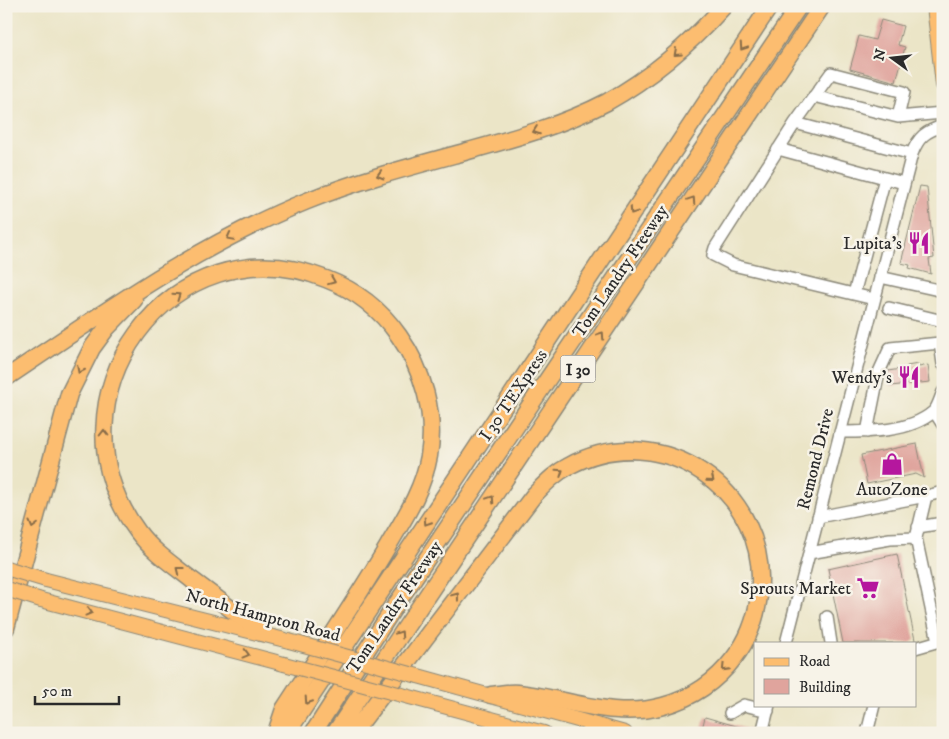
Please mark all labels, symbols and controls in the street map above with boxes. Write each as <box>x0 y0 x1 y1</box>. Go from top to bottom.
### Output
north arrow <box>866 32 916 82</box>
one-way arrow <box>739 42 749 51</box>
one-way arrow <box>674 47 683 56</box>
text: N <box>870 47 891 63</box>
one-way arrow <box>532 125 541 135</box>
one-way arrow <box>376 170 384 180</box>
one-way arrow <box>686 196 695 206</box>
street label: Tom Landry Freeway <box>568 201 674 342</box>
one-way arrow <box>630 206 639 215</box>
restaurant icon: Lupita's <box>906 230 932 256</box>
one-way arrow <box>226 231 235 241</box>
place label: Lupita's <box>843 233 902 255</box>
one-way arrow <box>327 275 335 285</box>
one-way arrow <box>171 293 180 301</box>
one-way arrow <box>595 331 605 340</box>
street label: I 30 TEXpress <box>475 345 553 446</box>
road number: I 30 <box>560 356 596 382</box>
restaurant icon: Wendy's <box>896 364 922 390</box>
one-way arrow <box>76 365 86 374</box>
place label: Wendy's <box>831 367 892 389</box>
street label: Remond Drive <box>793 406 839 512</box>
one-way arrow <box>99 429 109 436</box>
shop icon: AutoZone <box>879 451 905 477</box>
one-way arrow <box>554 469 563 478</box>
one-way arrow <box>705 473 714 481</box>
place label: AutoZone <box>856 479 928 501</box>
one-way arrow <box>485 495 494 505</box>
one-way arrow <box>424 516 433 525</box>
one-way arrow <box>28 521 39 529</box>
street label: Tom Landry Freeway <box>342 537 448 678</box>
one-way arrow <box>176 567 185 575</box>
supermarket icon: Sprouts Market <box>855 575 881 601</box>
place label: Sprouts Market <box>740 578 851 600</box>
street label: North Hampton Road <box>183 585 343 647</box>
one-way arrow <box>450 592 459 602</box>
one-way arrow <box>84 607 92 617</box>
one-way arrow <box>394 630 403 639</box>
legend <box>754 642 916 706</box>
one-way arrow <box>241 648 250 659</box>
text: Road <box>799 652 831 671</box>
one-way arrow <box>722 663 731 672</box>
scale bar <box>35 674 119 706</box>
text: Building <box>799 678 851 697</box>
text: 50 m <box>42 682 72 701</box>
one-way arrow <box>305 695 315 704</box>

